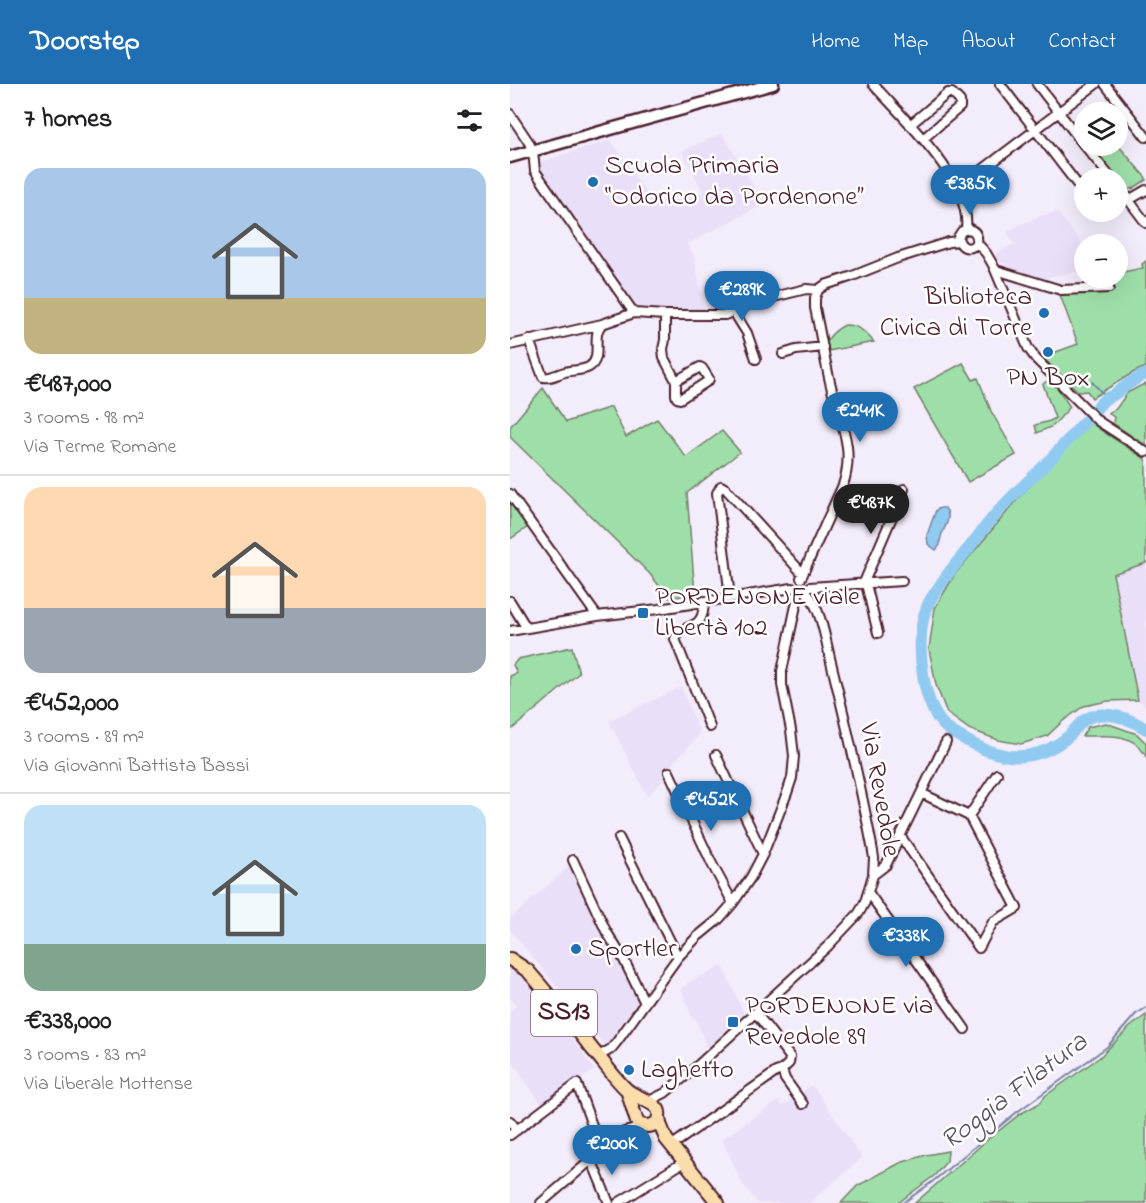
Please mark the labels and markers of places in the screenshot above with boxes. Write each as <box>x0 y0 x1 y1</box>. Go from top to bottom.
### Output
place label: Scuola Primaria “Odorico da Pordenone” <box>605 147 864 217</box>
pin: €385K <box>928 165 1012 216</box>
marker: Scuola Primaria “Odorico da Pordenone” <box>586 175 600 189</box>
pin: €289K <box>700 271 784 322</box>
place label: Biblioteca Civica di Torre <box>880 278 1033 348</box>
marker: Biblioteca Civica di Torre <box>1037 306 1051 320</box>
marker: PN Box <box>1041 345 1055 359</box>
place label: PN Box <box>1006 359 1090 398</box>
pin: €241K <box>818 392 902 443</box>
pin: €487K <box>829 484 913 535</box>
place label: PORDENONE viale Libertà 102 <box>655 578 861 648</box>
marker: PORDENONE viale Libertà 102 <box>636 606 650 620</box>
pin: €452K <box>669 781 753 832</box>
pin: €338K <box>864 917 948 968</box>
place label: Sportler <box>588 930 677 969</box>
marker: Sportler <box>569 942 583 956</box>
place label: PORDENONE via Revedole 89 <box>745 987 933 1057</box>
marker: PORDENONE via Revedole 89 <box>726 1015 740 1029</box>
place label: Laghetto <box>641 1051 734 1090</box>
marker: Laghetto <box>622 1063 636 1077</box>
pin: €200K <box>570 1125 654 1176</box>

